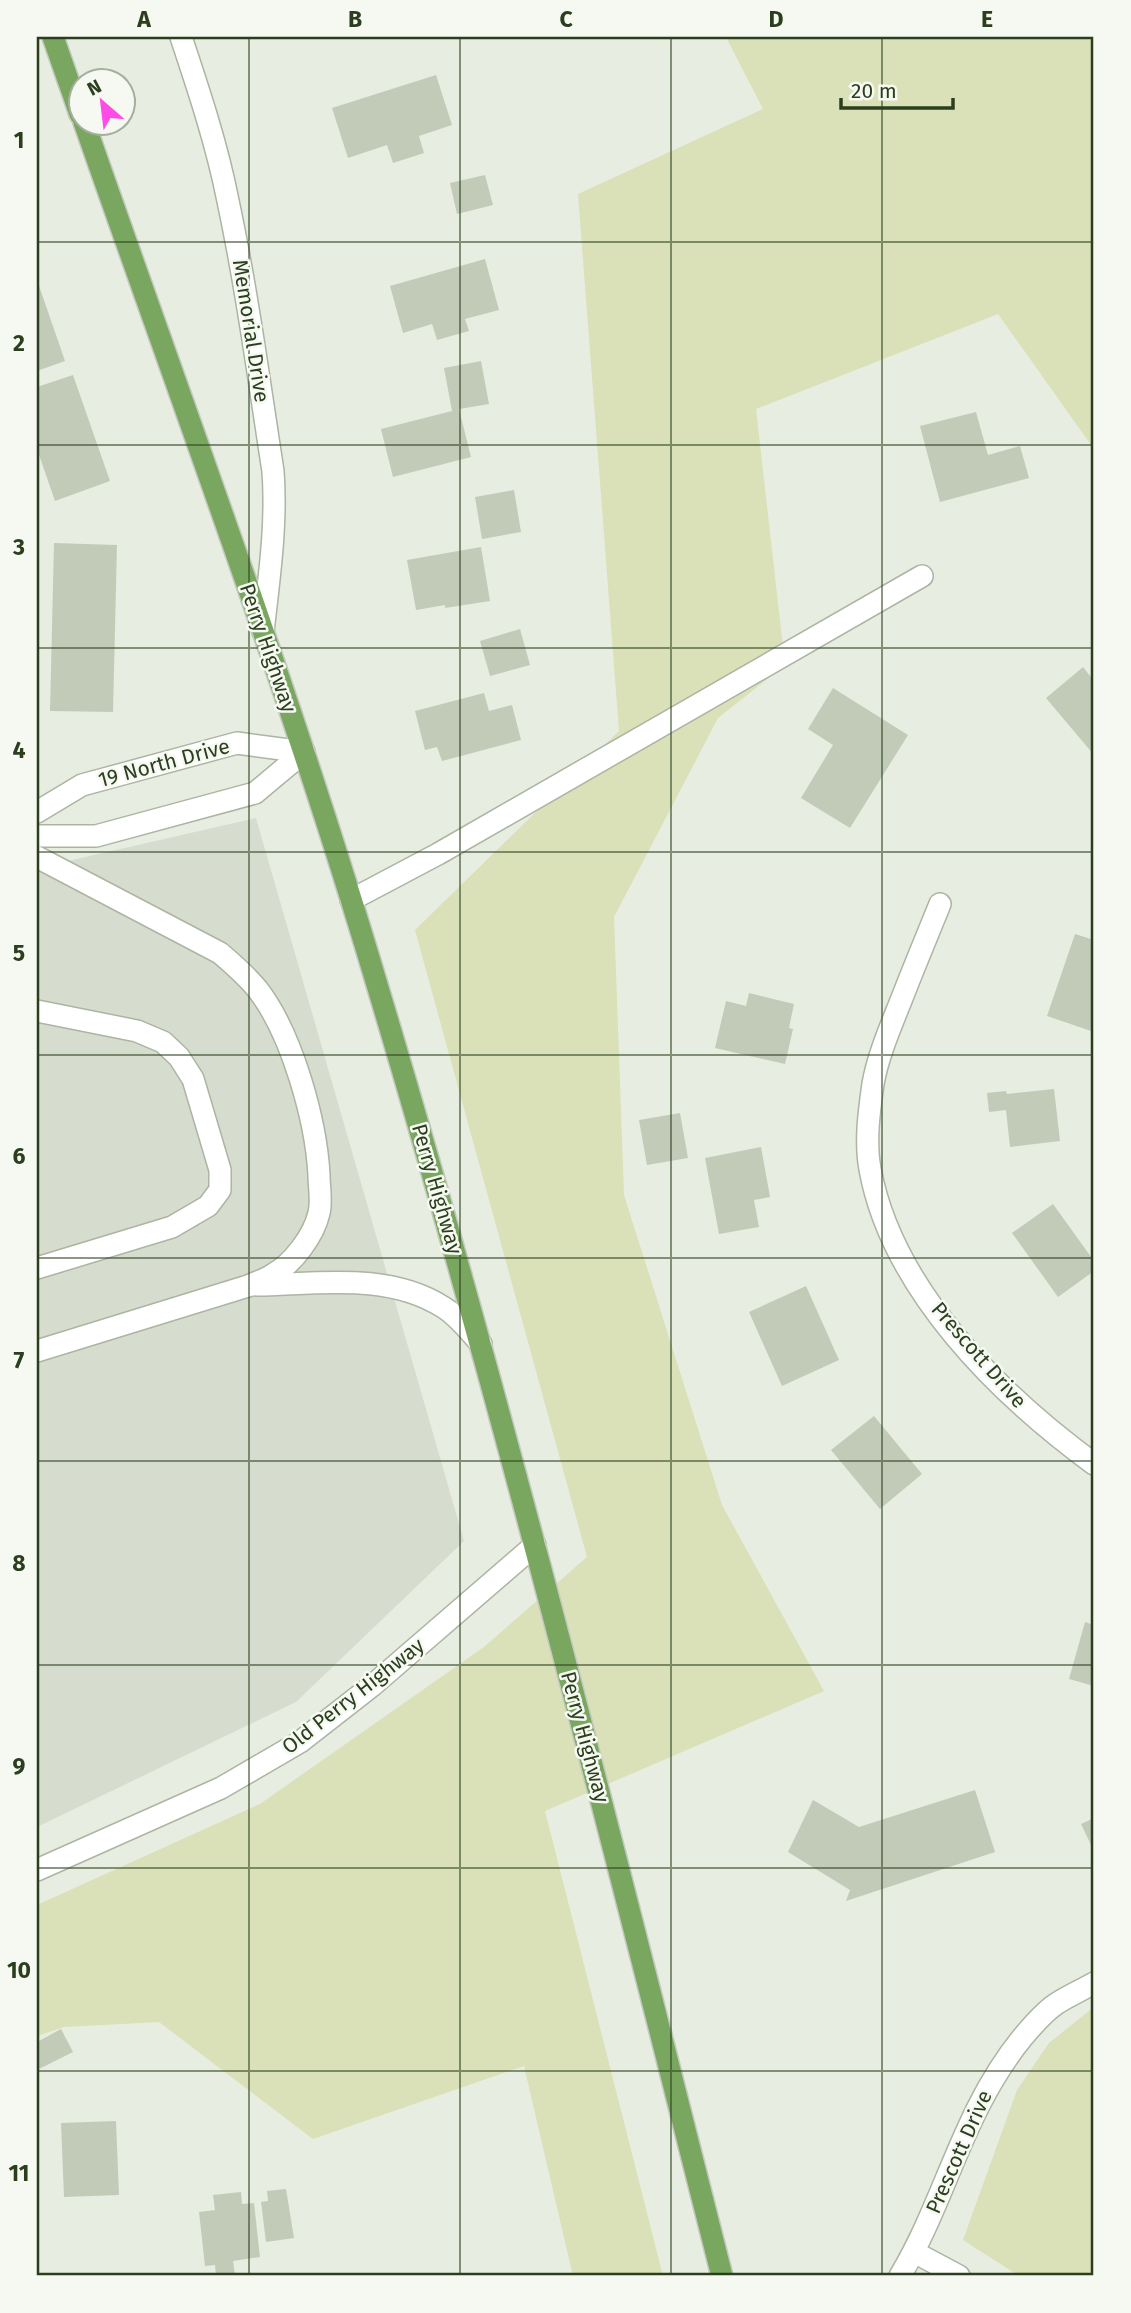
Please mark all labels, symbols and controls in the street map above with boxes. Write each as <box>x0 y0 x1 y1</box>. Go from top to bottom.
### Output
text: A <box>136 5 151 33</box>
text: B <box>348 5 362 33</box>
text: C <box>559 5 573 33</box>
text: D <box>769 5 784 33</box>
text: E <box>981 5 993 33</box>
north arrow <box>66 66 136 136</box>
scale bar <box>841 66 953 110</box>
text: N <box>83 74 105 101</box>
text: 20 m <box>851 78 897 104</box>
text: 1 <box>14 126 24 154</box>
street label: Memorial Drive <box>227 258 275 404</box>
text: 2 <box>13 329 25 357</box>
text: 3 <box>12 533 25 561</box>
street label: Perry Highway <box>234 580 302 717</box>
street label: 19 North Drive <box>95 733 233 793</box>
text: 4 <box>13 736 26 764</box>
text: 5 <box>13 939 25 967</box>
street label: Perry Highway <box>406 1121 468 1258</box>
text: 6 <box>13 1142 26 1170</box>
street label: Prescott Drive <box>926 1297 1032 1413</box>
text: 7 <box>14 1346 25 1374</box>
text: 8 <box>12 1549 26 1577</box>
street label: Old Perry Highway <box>277 1632 430 1760</box>
street label: Perry Highway <box>555 1669 615 1806</box>
text: 9 <box>13 1752 26 1780</box>
text: 10 <box>7 1956 31 1984</box>
street label: Prescott Drive <box>920 2086 998 2218</box>
text: 11 <box>9 2159 29 2187</box>

